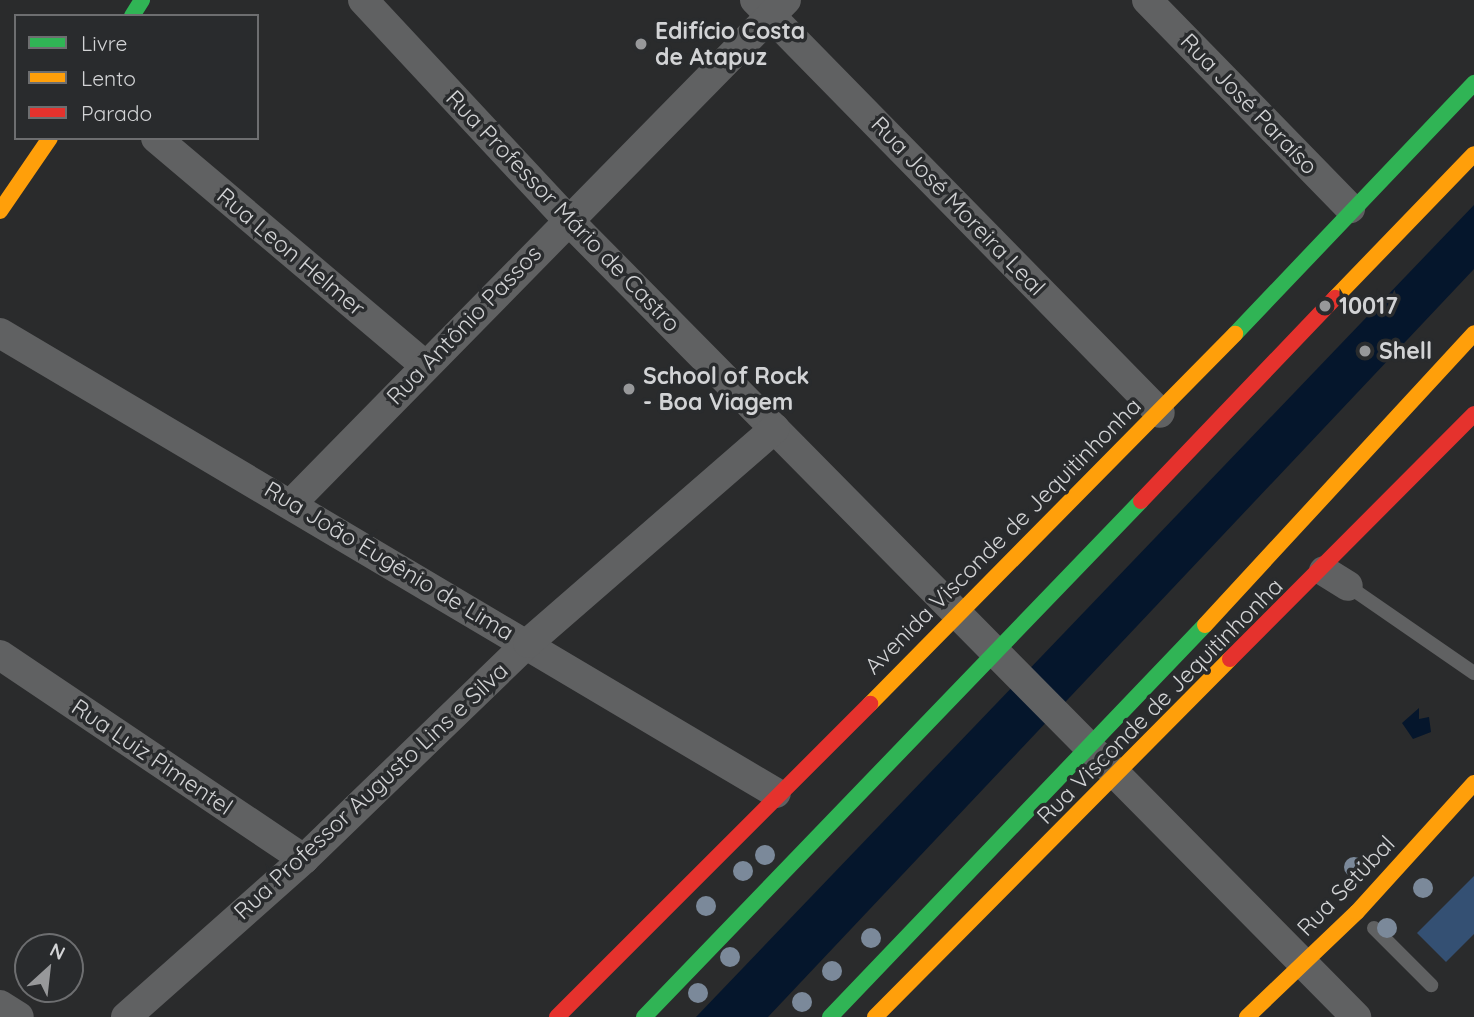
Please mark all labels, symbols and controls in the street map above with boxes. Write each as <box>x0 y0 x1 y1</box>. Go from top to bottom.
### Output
legend <box>14 14 259 140</box>
place label: Edifício Costa de Atapuz <box>655 17 805 71</box>
street label: Rua José Paraíso <box>1175 28 1323 180</box>
text: Livre <box>81 30 127 56</box>
marker: Edifício Costa de Atapuz <box>633 36 649 52</box>
text: Lento <box>81 65 136 91</box>
street label: Rua Professor Mário de Castro <box>440 84 686 338</box>
text: Parado <box>81 100 152 126</box>
street label: Rua José Moreira Leal <box>865 111 1051 301</box>
street label: Rua Leon Helmer <box>211 182 371 322</box>
street label: Rua Antônio Passos <box>381 240 547 410</box>
place label: 10017 <box>1339 292 1398 320</box>
marker: 10017 <box>1317 298 1333 314</box>
place label: Shell <box>1379 337 1432 365</box>
marker: Shell <box>1357 343 1373 359</box>
place label: School of Rock - Boa Viagem <box>643 362 809 416</box>
marker: School of Rock - Boa Viagem <box>621 381 637 397</box>
street label: Avenida Visconde de Jequitinhonha <box>859 392 1147 680</box>
street label: Rua João Eugênio de Lima <box>259 476 519 646</box>
street label: Rua Visconde de Jequitinhonha <box>1031 572 1289 830</box>
street label: Rua Professor Augusto Lins e Silva <box>228 657 514 925</box>
street label: Rua Luiz Pimentel <box>66 693 238 821</box>
street label: Rua Setúbal <box>1291 830 1401 942</box>
north arrow <box>14 933 84 1003</box>
text: N <box>46 937 69 965</box>

